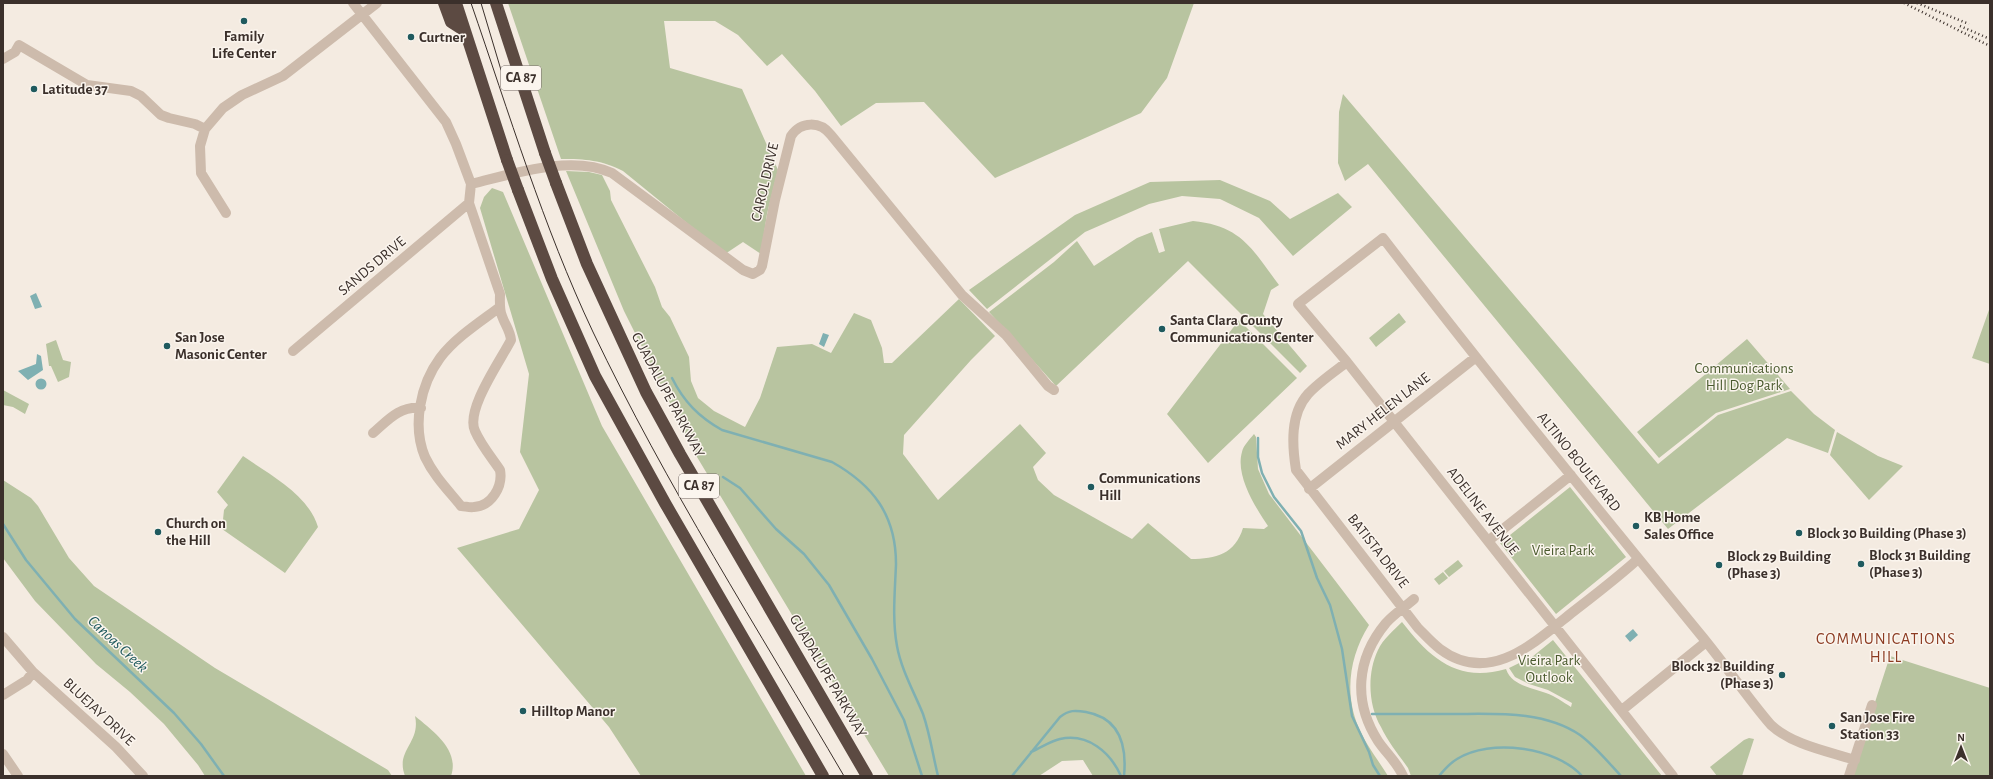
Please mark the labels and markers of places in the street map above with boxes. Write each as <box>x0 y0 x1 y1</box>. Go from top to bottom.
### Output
marker: Family Life Center <box>239 16 249 26</box>
place label: Family Life Center <box>212 29 277 61</box>
place label: Curtner <box>419 30 466 45</box>
marker: Curtner <box>406 32 416 42</box>
place label: Latitude 37 <box>42 82 108 97</box>
marker: Latitude 37 <box>29 84 39 94</box>
place label: Santa Clara County Communications Center <box>1170 313 1314 345</box>
marker: Santa Clara County Communications Center <box>1157 324 1167 334</box>
place label: San Jose Masonic Center <box>175 330 268 362</box>
marker: San Jose Masonic Center <box>162 341 172 351</box>
place label: Communications Hill <box>1099 471 1201 503</box>
marker: Communications Hill <box>1086 482 1096 492</box>
place label: KB Home Sales Office <box>1644 510 1714 542</box>
place label: Church on the Hill <box>166 516 226 548</box>
marker: KB Home Sales Office <box>1631 521 1641 531</box>
place label: Block 30 Building (Phase 3) <box>1807 526 1967 541</box>
marker: Church on the Hill <box>153 527 163 537</box>
marker: Block 30 Building (Phase 3) <box>1794 528 1804 538</box>
place label: Block 31 Building (Phase 3) <box>1869 548 1971 580</box>
place label: Block 29 Building (Phase 3) <box>1727 549 1831 581</box>
marker: Block 31 Building (Phase 3) <box>1856 559 1866 569</box>
marker: Block 29 Building (Phase 3) <box>1714 560 1724 570</box>
place label: Block 32 Building (Phase 3) <box>1671 659 1774 691</box>
marker: Block 32 Building (Phase 3) <box>1777 670 1787 680</box>
place label: Hilltop Manor <box>531 704 616 719</box>
marker: Hilltop Manor <box>518 706 528 716</box>
place label: San Jose Fire Station 33 <box>1840 710 1915 742</box>
marker: San Jose Fire Station 33 <box>1827 721 1837 731</box>

